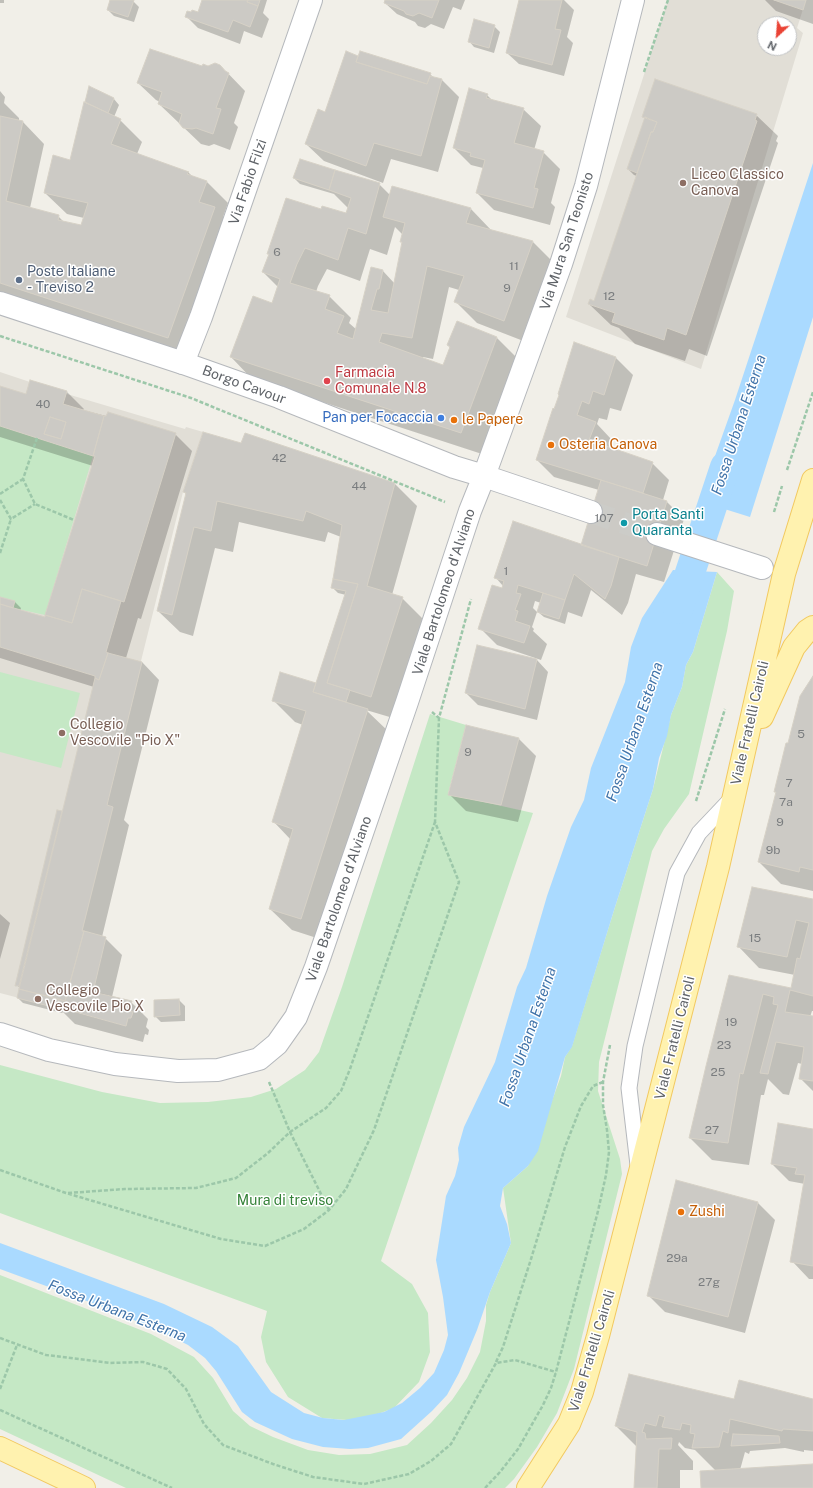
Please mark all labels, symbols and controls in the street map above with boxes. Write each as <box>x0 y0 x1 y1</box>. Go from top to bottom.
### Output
north arrow <box>757 16 797 56</box>
text: N <box>766 39 779 53</box>
street label: Via Fabio Filzi <box>225 137 271 227</box>
place label: Liceo Classico Canova <box>691 167 784 200</box>
street label: Via Mura San Teonisto <box>537 170 597 312</box>
marker: Liceo Classico Canova <box>678 178 688 188</box>
house number: 6 <box>273 245 281 259</box>
house number: 11 <box>509 259 519 273</box>
place label: Poste Italiane - Treviso 2 <box>27 264 116 296</box>
marker: Poste Italiane - Treviso 2 <box>14 275 24 285</box>
house number: 9 <box>503 281 511 295</box>
house number: 12 <box>603 289 615 303</box>
water label: Fossa Urbana Esterna <box>708 353 770 497</box>
street label: Borgo Cavour <box>200 362 288 408</box>
place label: Farmacia Comunale N.8 <box>335 365 427 398</box>
marker: Farmacia Comunale N.8 <box>322 376 332 386</box>
house number: 40 <box>36 397 50 411</box>
place label: Pan per Focaccia <box>322 410 433 426</box>
place label: le Papere <box>462 412 523 428</box>
marker: Pan per Focaccia <box>436 413 446 423</box>
marker: le Papere <box>449 415 459 425</box>
place label: Osteria Canova <box>559 437 657 453</box>
marker: Osteria Canova <box>546 440 556 450</box>
house number: 42 <box>272 451 286 465</box>
house number: 44 <box>351 479 367 493</box>
street label: Viale Bartolomeo d'Alviano <box>409 506 479 678</box>
place label: Porta Santi Quaranta <box>632 507 704 540</box>
house number: 107 <box>594 511 614 525</box>
marker: Porta Santi Quaranta <box>619 518 629 528</box>
house number: 1 <box>504 564 508 578</box>
street label: Viale Fratelli Cairoli <box>728 659 772 787</box>
water label: Fossa Urbana Esterna <box>603 660 667 804</box>
place label: Collegio Vescovile "Pio X" <box>70 717 180 750</box>
house number: 5 <box>797 727 805 741</box>
marker: Collegio Vescovile "Pio X" <box>57 728 67 738</box>
house number: 9 <box>464 745 472 759</box>
house number: 7 <box>785 776 793 790</box>
house number: 7a <box>779 795 793 809</box>
street label: Viale Bartolomeo d'Alviano <box>303 814 375 984</box>
house number: 9 <box>776 815 784 829</box>
house number: 9b <box>766 843 780 857</box>
house number: 15 <box>749 931 761 945</box>
water label: Fossa Urbana Esterna <box>496 965 560 1109</box>
street label: Viale Fratelli Cairoli <box>652 974 698 1102</box>
place label: Collegio Vescovile Pio X <box>46 983 144 1016</box>
marker: Collegio Vescovile Pio X <box>33 994 43 1004</box>
house number: 19 <box>725 1015 737 1029</box>
house number: 23 <box>717 1038 731 1052</box>
house number: 25 <box>711 1065 725 1079</box>
house number: 27 <box>705 1123 719 1137</box>
park label: Mura di treviso <box>237 1193 333 1209</box>
place label: Zushi <box>689 1204 725 1220</box>
marker: Zushi <box>676 1207 686 1217</box>
house number: 29a <box>666 1251 688 1265</box>
house number: 27g <box>698 1275 720 1289</box>
water label: Fossa Urbana Esterna <box>45 1276 189 1346</box>
street label: Viale Fratelli Cairoli <box>565 1288 619 1414</box>

